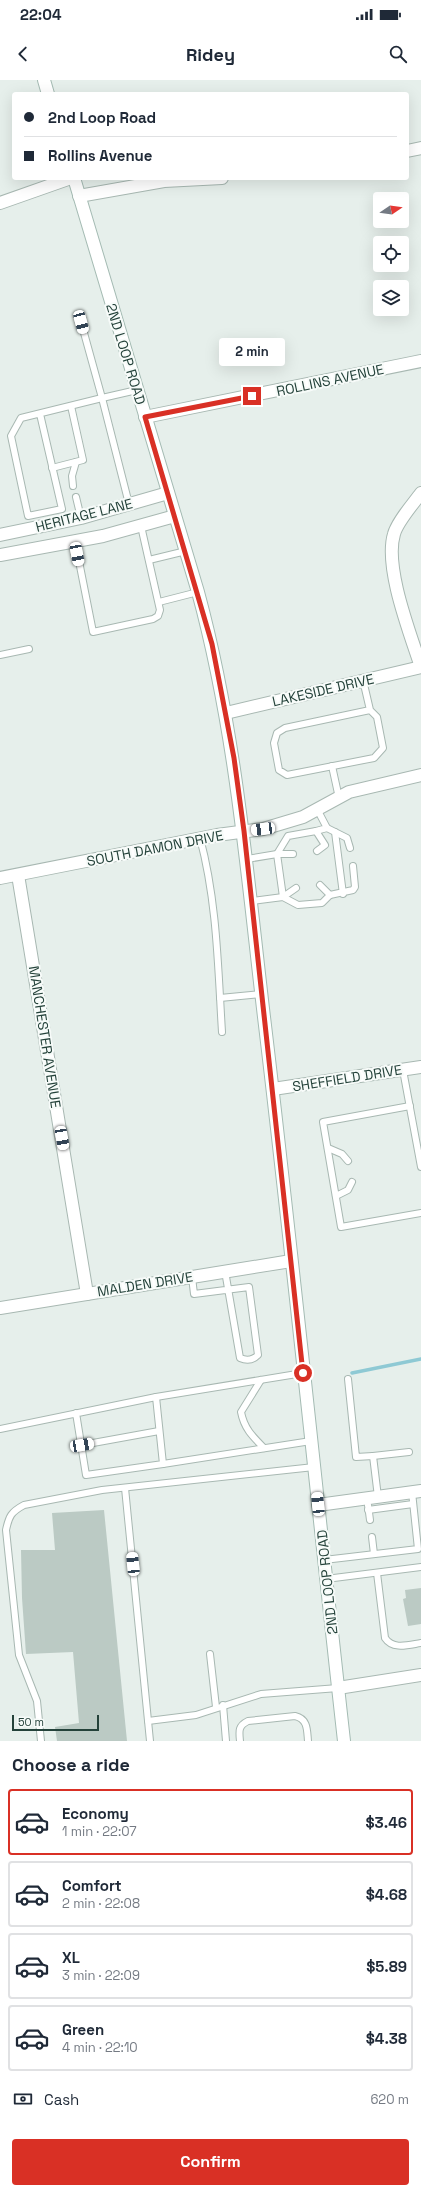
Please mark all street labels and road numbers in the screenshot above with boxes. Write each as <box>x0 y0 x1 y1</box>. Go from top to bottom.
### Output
street label: 2ND LOOP ROAD <box>102 301 150 407</box>
street label: ROLLINS AVENUE <box>275 360 385 400</box>
street label: HERITAGE LANE <box>34 494 135 536</box>
street label: LAKESIDE DRIVE <box>270 670 376 710</box>
street label: SOUTH DAMON DRIVE <box>85 826 225 870</box>
street label: MANCHESTER AVENUE <box>25 965 65 1110</box>
street label: SHEFFIELD DRIVE <box>291 1060 403 1096</box>
street label: MALDEN DRIVE <box>96 1268 194 1300</box>
street label: 2ND LOOP ROAD <box>313 1529 341 1635</box>

